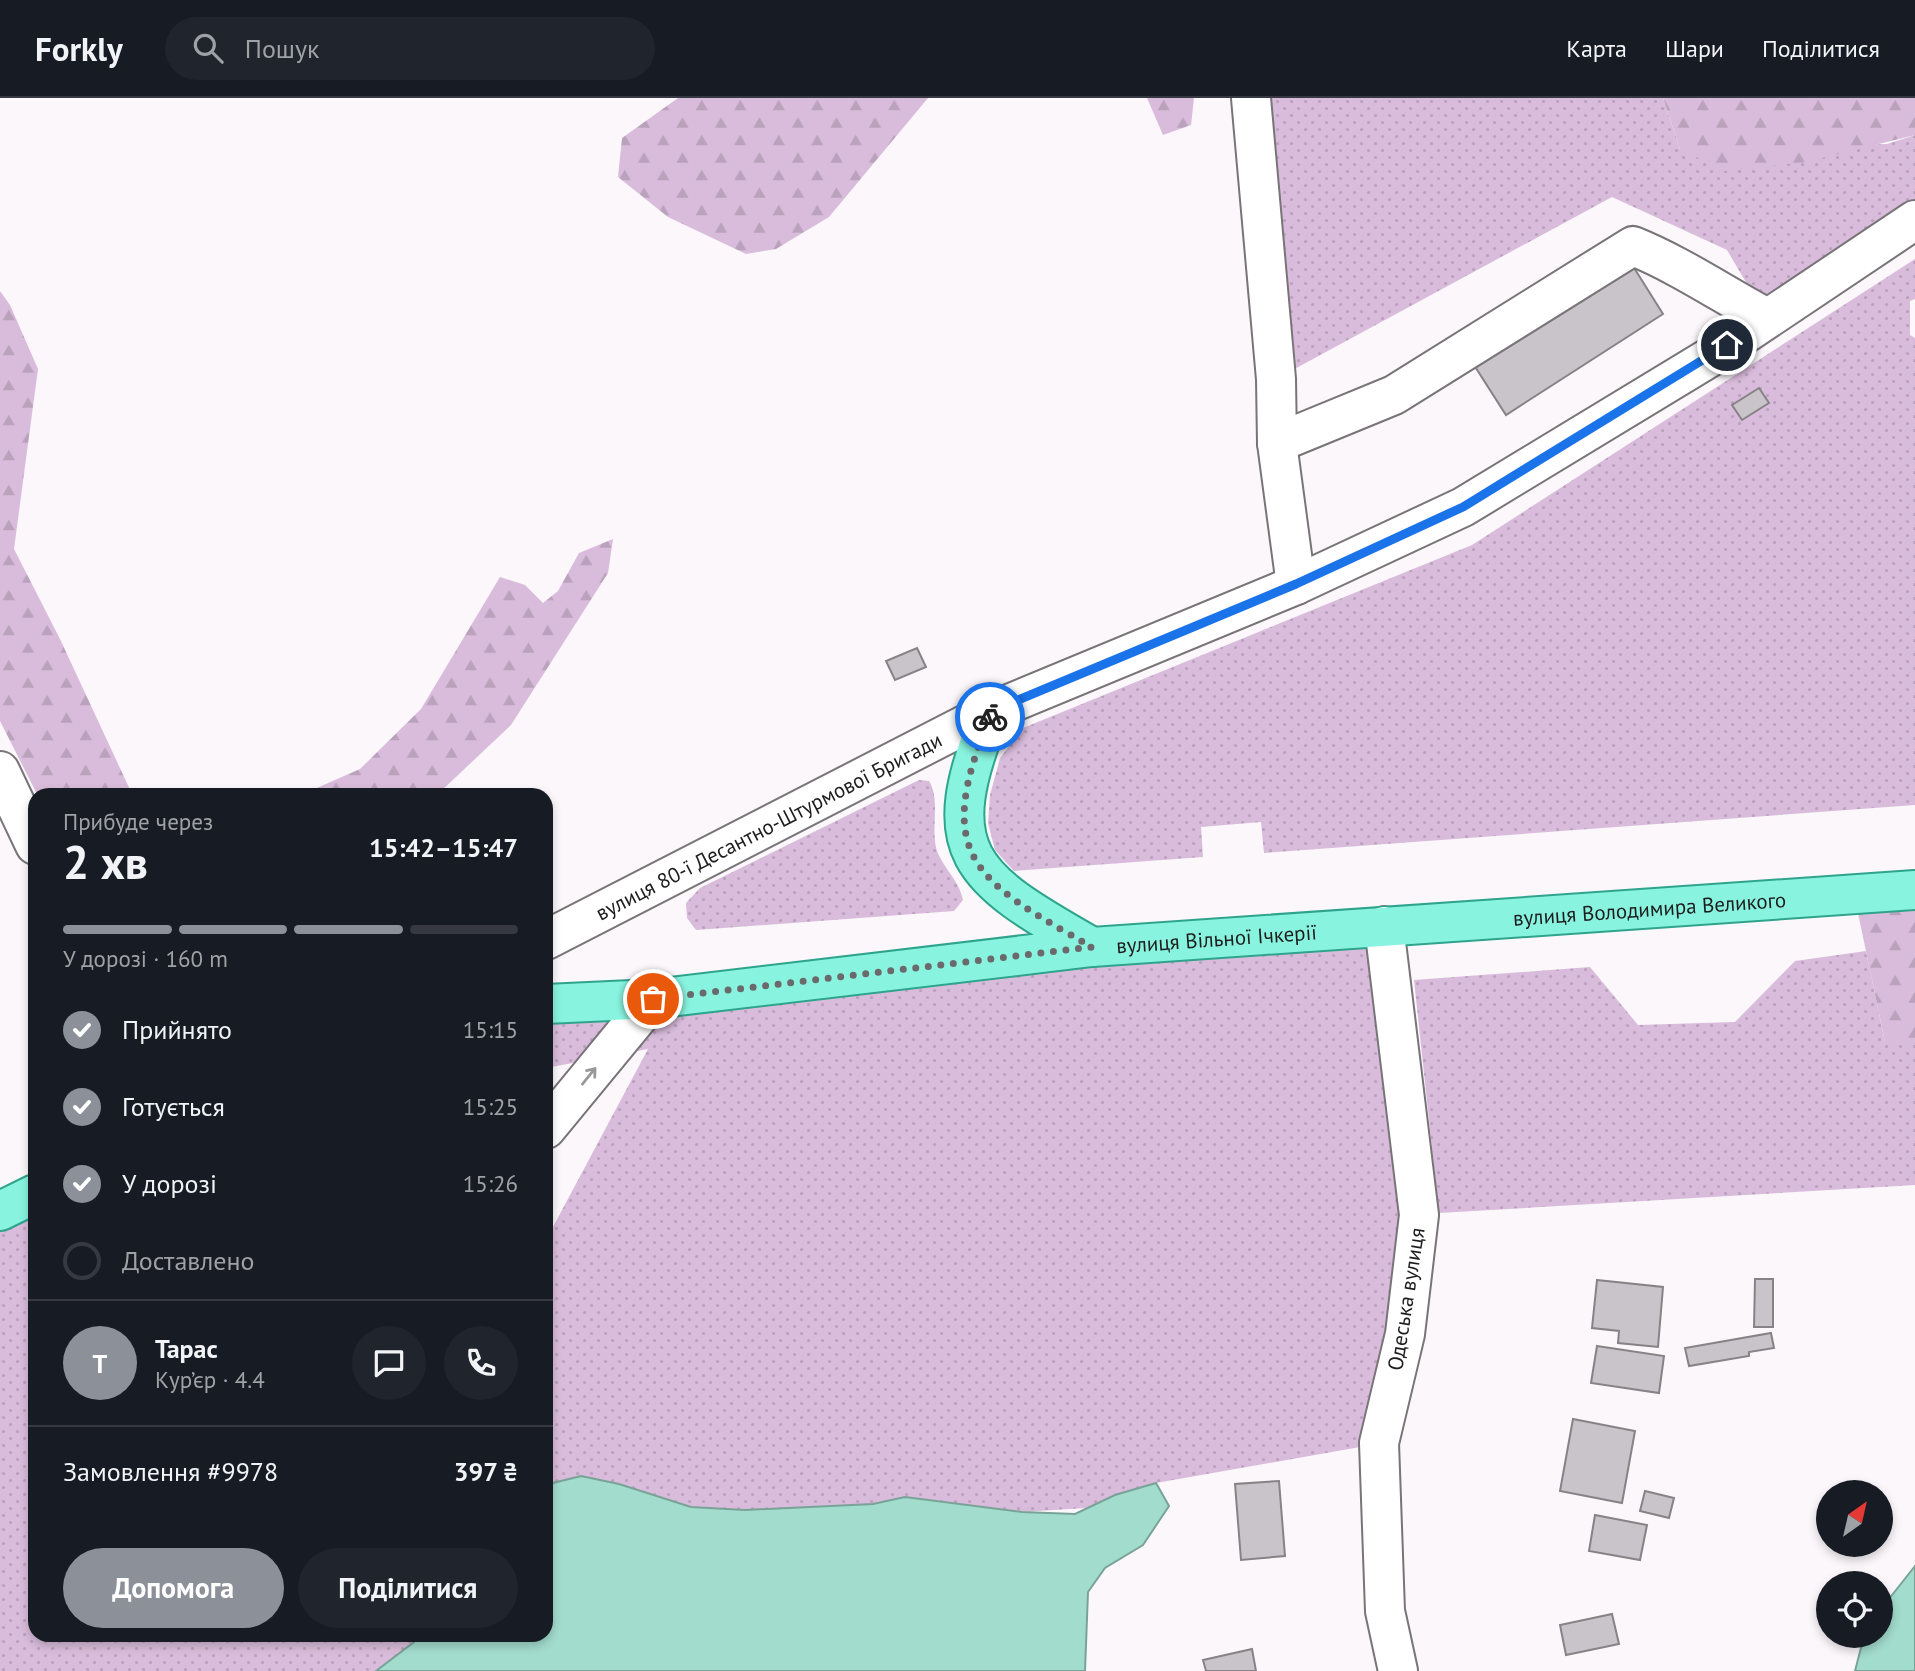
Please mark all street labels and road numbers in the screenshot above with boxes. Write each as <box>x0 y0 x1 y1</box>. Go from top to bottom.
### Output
street label: вулиця 80-ї Десантно-Штурмової Бригади <box>591 726 946 926</box>
street label: вулиця Володимира Великого <box>1512 885 1787 931</box>
street label: вулиця Вільної Ічкерії <box>1115 918 1318 959</box>
street label: Одеська вулиця <box>1381 1226 1431 1372</box>

